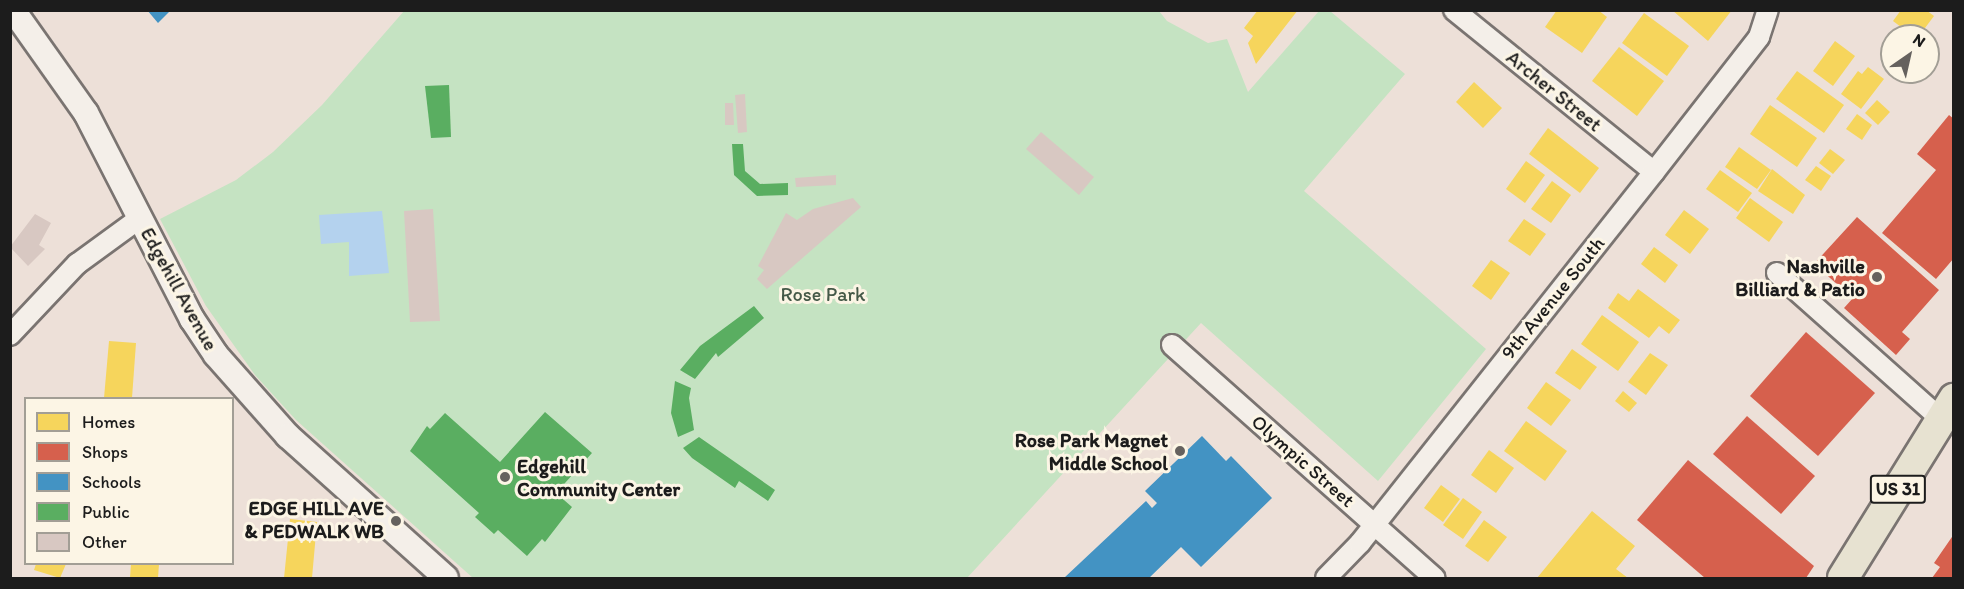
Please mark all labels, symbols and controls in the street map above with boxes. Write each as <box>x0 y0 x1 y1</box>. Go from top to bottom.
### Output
north arrow <box>1880 24 1940 84</box>
text: N <box>1909 29 1929 51</box>
street label: Archer Street <box>1502 45 1606 137</box>
street label: Edgehill Avenue <box>136 224 222 354</box>
street label: 9th Avenue South <box>1497 232 1609 364</box>
place label: Nashville Billiard & Patio <box>1735 254 1865 301</box>
marker: Nashville Billiard & Patio <box>1870 270 1884 284</box>
park label: Rose Park <box>781 282 865 306</box>
legend <box>24 397 234 565</box>
street label: Olympic Street <box>1247 410 1359 512</box>
text: Homes <box>82 411 135 433</box>
place label: Rose Park Magnet Middle School <box>1015 428 1168 475</box>
text: Shops <box>82 441 128 463</box>
marker: Rose Park Magnet Middle School <box>1173 444 1187 458</box>
place label: Edgehill Community Center <box>517 454 680 501</box>
marker: Edgehill Community Center <box>498 470 512 484</box>
text: Schools <box>82 471 141 493</box>
road number: US 31 <box>1870 474 1926 504</box>
place label: EDGE HILL AVE & PEDWALK WB <box>245 497 384 544</box>
text: Public <box>82 501 130 523</box>
marker: EDGE HILL AVE & PEDWALK WB <box>389 514 403 528</box>
text: Other <box>82 531 127 553</box>

